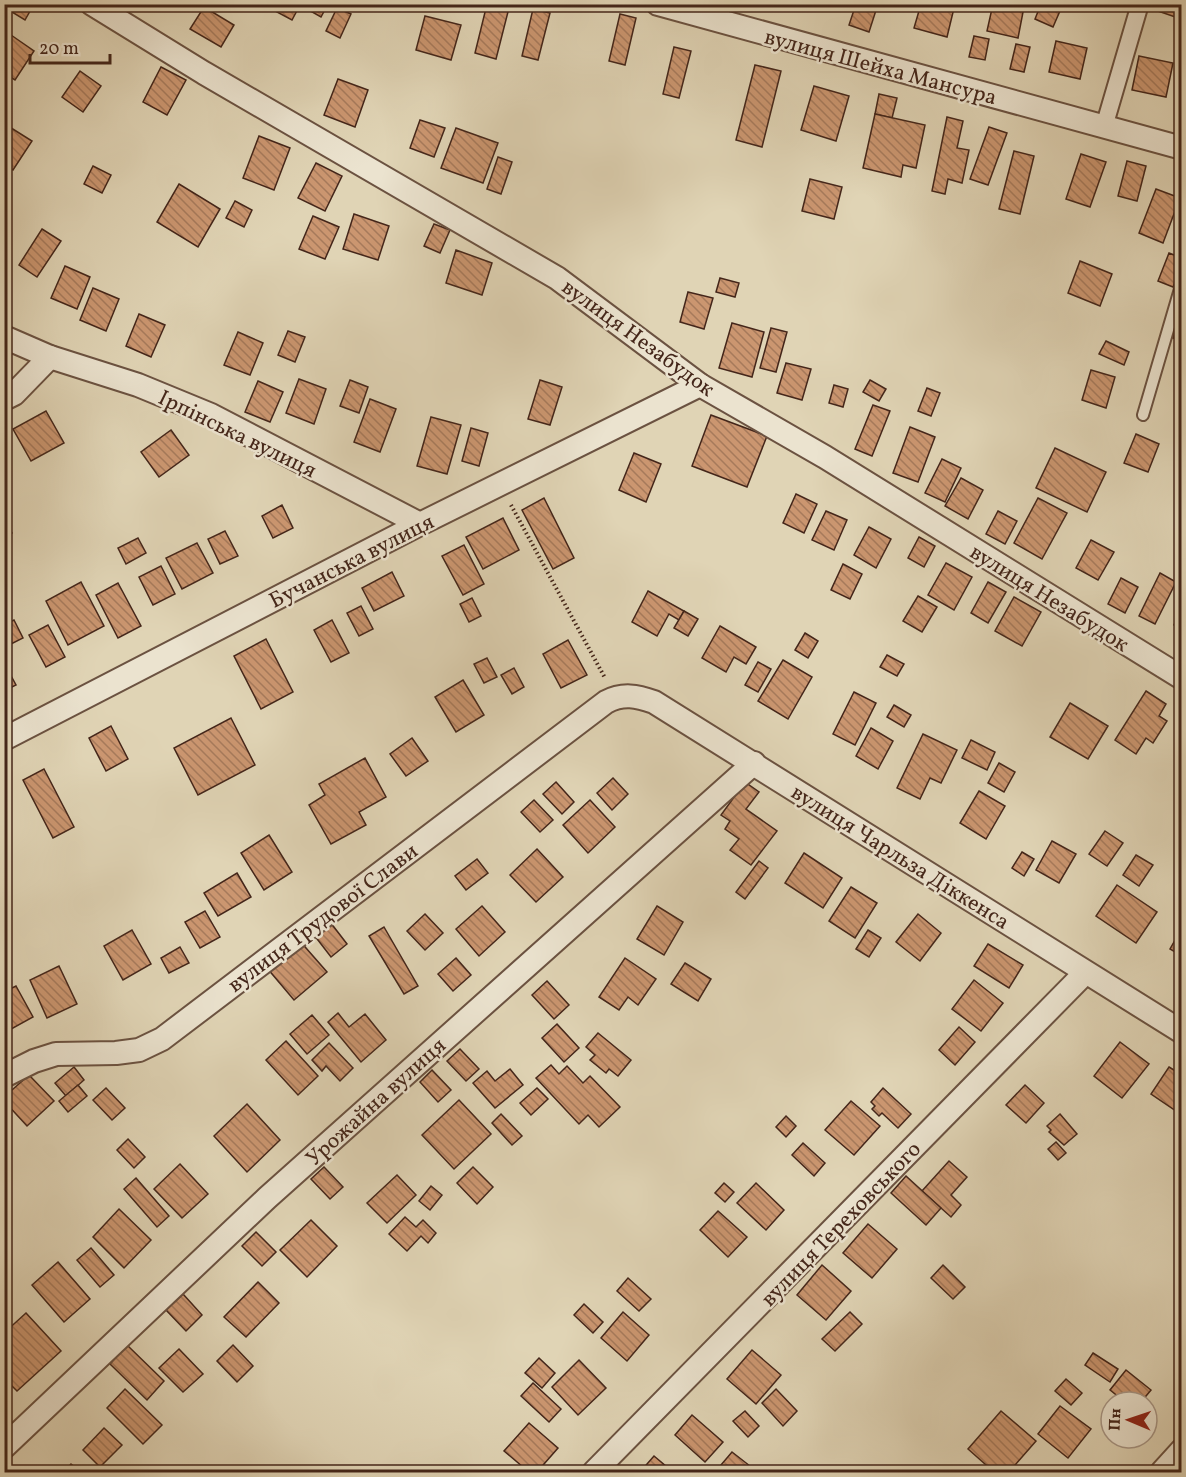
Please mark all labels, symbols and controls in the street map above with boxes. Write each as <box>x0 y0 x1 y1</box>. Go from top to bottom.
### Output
street label: вулиця Шейха Мансура <box>761 22 1000 114</box>
scale bar <box>30 27 110 65</box>
text: 20 m <box>39 37 79 62</box>
street label: вулиця Незабудок <box>555 273 721 405</box>
street label: Ірпінська вулиця <box>152 383 321 487</box>
street label: Бучанська вулиця <box>264 507 440 617</box>
street label: вулиця Незабудок <box>963 538 1134 661</box>
street label: вулиця Чарльза Діккенса <box>784 778 1015 938</box>
street label: вулиця Трудової Слави <box>222 837 425 1001</box>
street label: Урожайна вулиця <box>300 1031 454 1174</box>
street label: вулиця Тереховського <box>755 1135 929 1314</box>
north arrow <box>1099 1390 1159 1450</box>
text: Пн <box>1105 1408 1127 1431</box>

